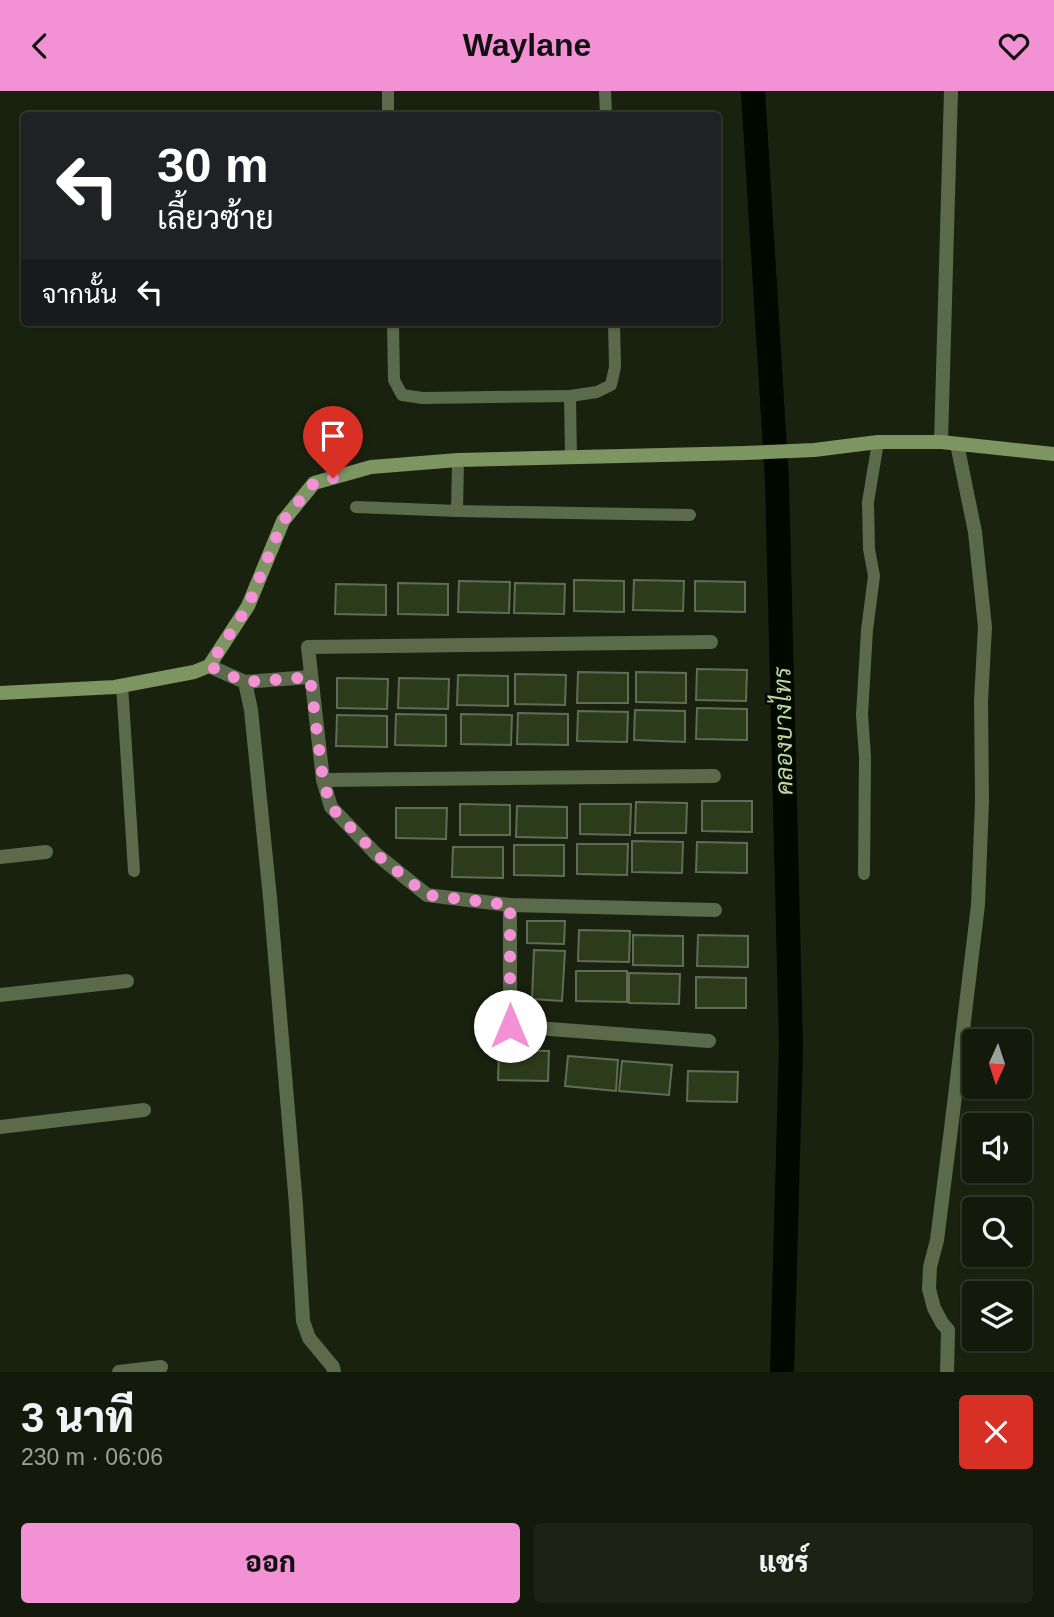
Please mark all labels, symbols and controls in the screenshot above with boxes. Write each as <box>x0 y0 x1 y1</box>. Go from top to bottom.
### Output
icon: back <box>21 27 59 65</box>
text: Waylane <box>463 27 591 63</box>
icon: heart <box>995 27 1033 65</box>
text: 30 m <box>157 138 269 192</box>
icon: left <box>42 140 133 231</box>
text: เลี้ยวซ้าย <box>157 200 274 236</box>
icon: left <box>131 273 169 311</box>
text: จากนั้น <box>42 279 117 309</box>
pin <box>303 406 363 478</box>
icon: arrive <box>314 417 352 455</box>
water label: คลองบางไทร <box>766 665 798 795</box>
position arrow <box>473 989 547 1063</box>
north arrow <box>962 1029 1032 1099</box>
map controls <box>962 1029 1032 1351</box>
button: sound <box>962 1113 1032 1183</box>
button: search <box>962 1197 1032 1267</box>
button: layers <box>962 1281 1032 1351</box>
text: 3 นาที <box>21 1394 134 1441</box>
button: close <box>959 1395 1033 1469</box>
text: 230 m · 06:06 <box>21 1444 163 1470</box>
button: ออก <box>21 1523 520 1603</box>
button: แชร์ <box>534 1523 1033 1603</box>

